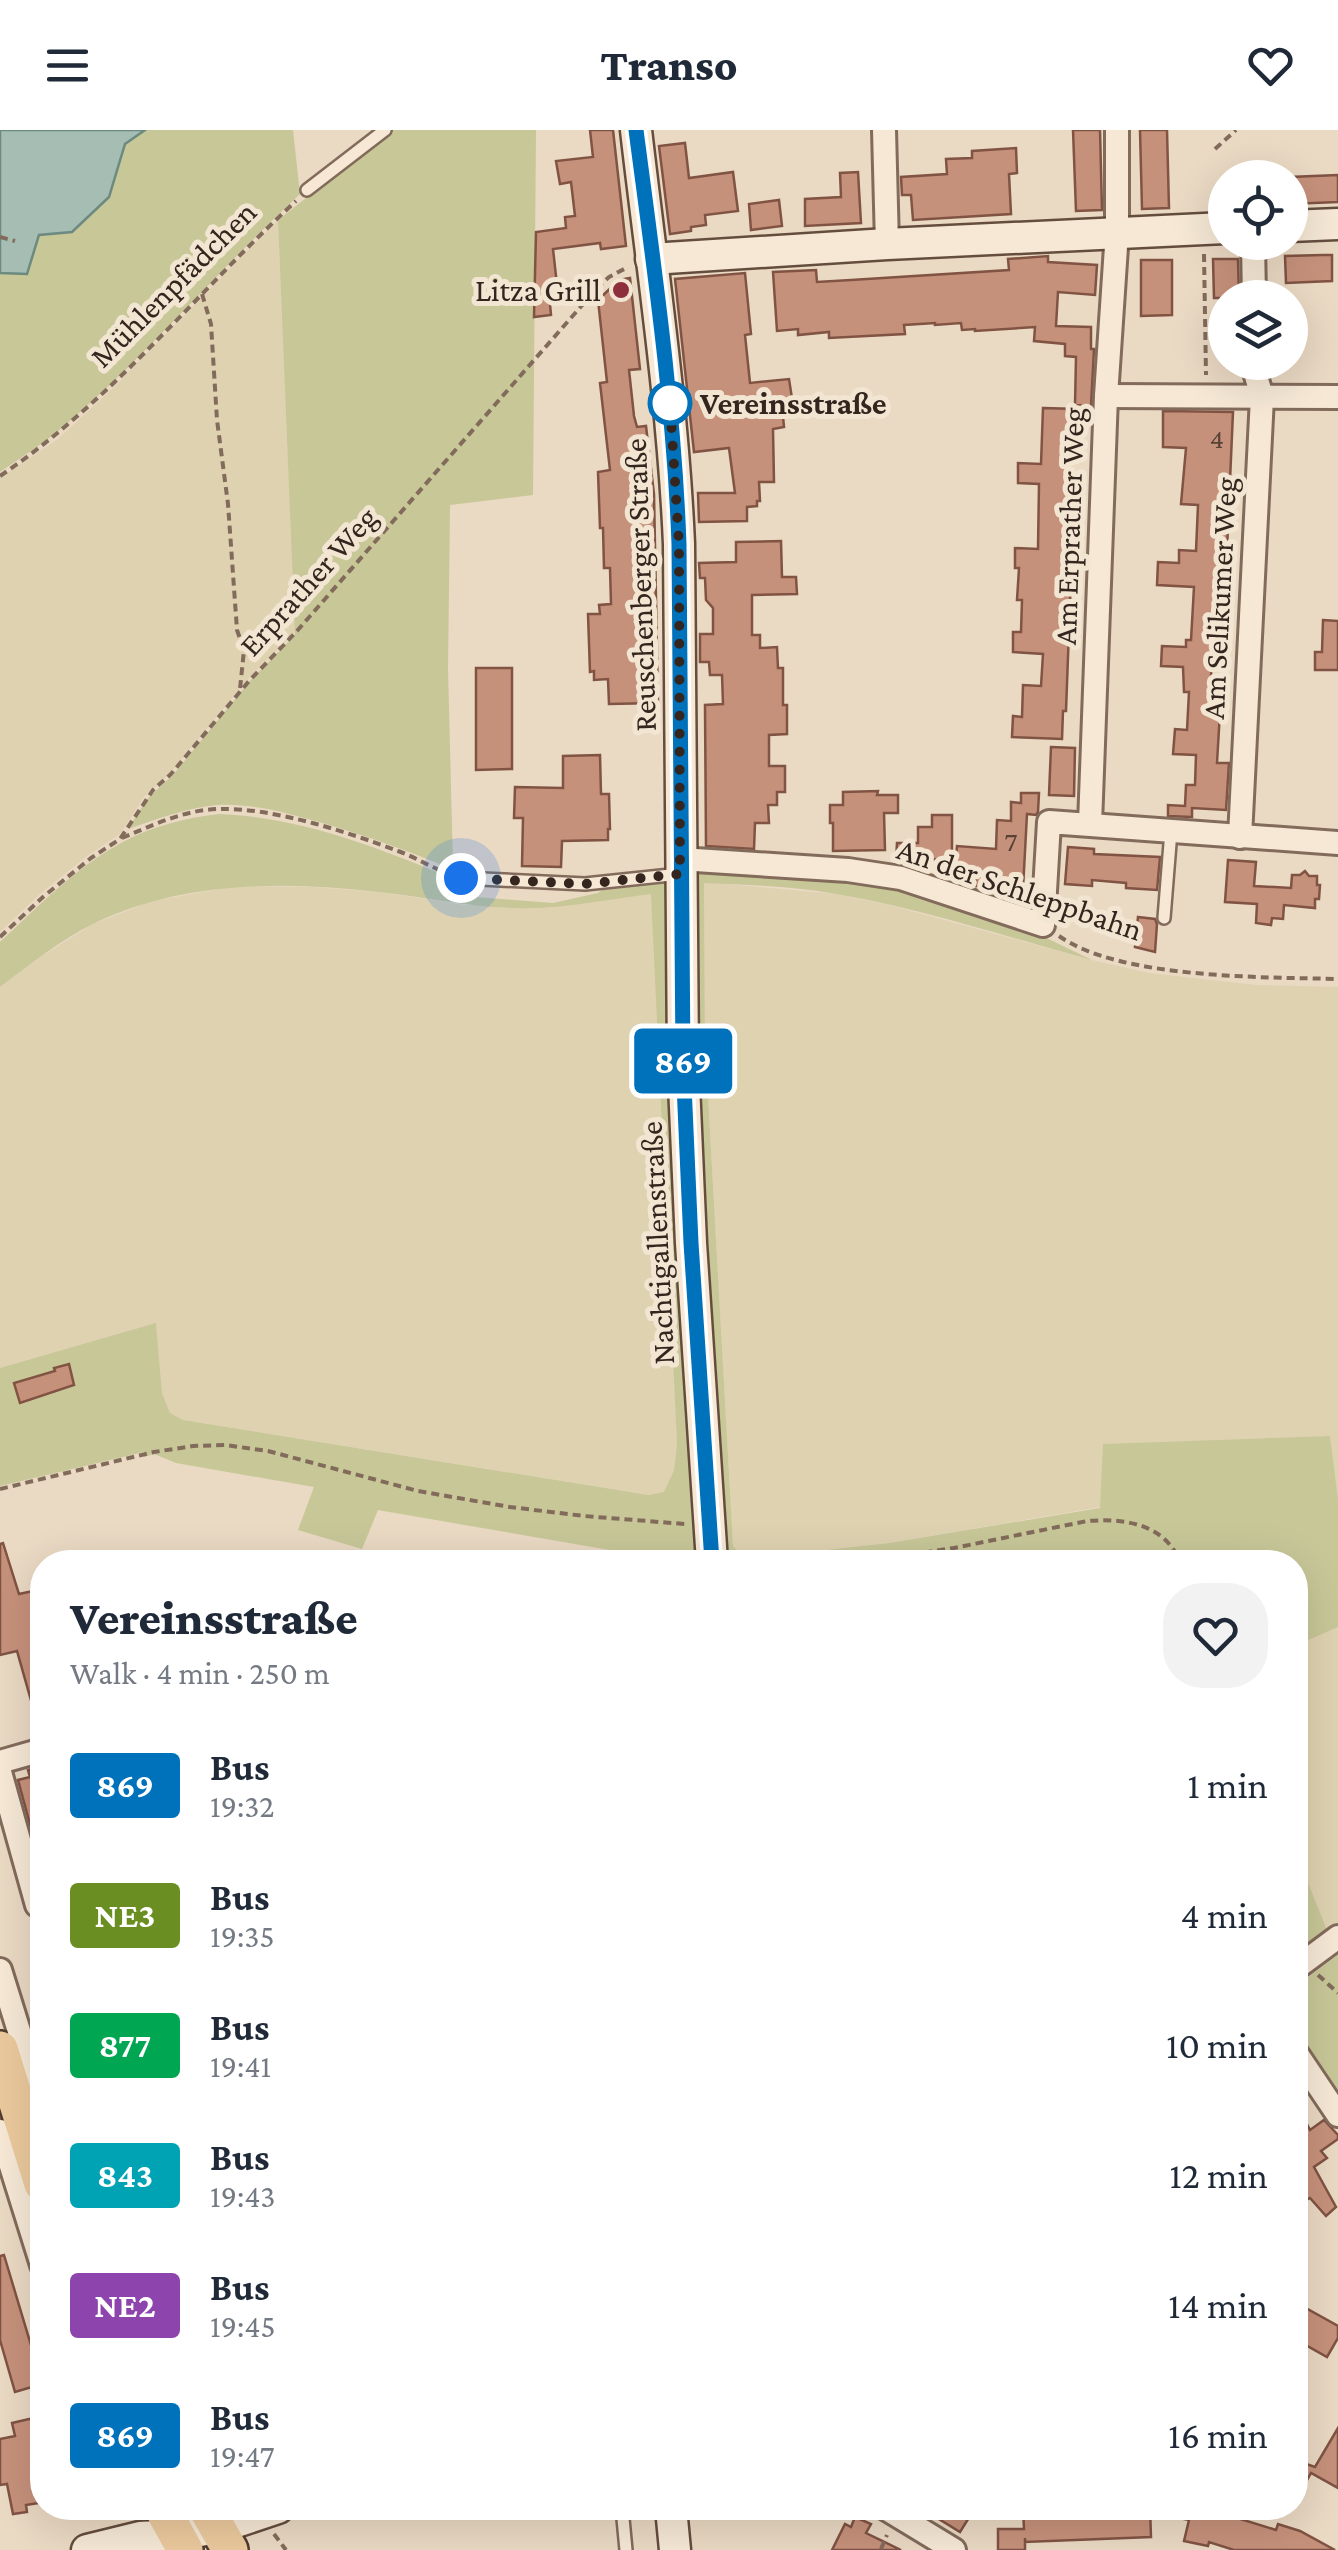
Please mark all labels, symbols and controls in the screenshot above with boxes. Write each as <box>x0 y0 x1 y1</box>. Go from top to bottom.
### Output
icon: menu <box>40 38 95 93</box>
icon: heart <box>1243 38 1298 93</box>
text: Transo <box>600 40 738 90</box>
map controls <box>1208 160 1308 380</box>
button: locate <box>1208 160 1308 260</box>
street label: Mühlenpfädchen <box>83 194 263 374</box>
place label: Litza Grill <box>475 272 601 308</box>
marker: Litza Grill <box>610 279 632 301</box>
button: layers <box>1208 280 1308 380</box>
marker: Vereinsstraße <box>649 382 691 424</box>
place label: Vereinsstraße <box>699 385 887 421</box>
street label: Am Erprather Weg <box>1047 407 1091 645</box>
house number: 4 <box>1210 423 1224 454</box>
street label: Reuschenberger Straße <box>617 438 663 732</box>
street label: Am Selikumer Weg <box>1195 476 1243 720</box>
street label: Erprather Weg <box>232 499 384 663</box>
house number: 7 <box>1005 826 1018 857</box>
street label: An der Schleppbahn <box>893 830 1147 948</box>
your location <box>436 853 486 903</box>
line badge: 869 <box>626 1028 740 1094</box>
text: 869 <box>654 1042 712 1081</box>
street label: Nachtigallenstraße <box>633 1120 681 1366</box>
button: heart <box>1163 1583 1268 1688</box>
text: Vereinsstraße <box>70 1591 358 1644</box>
text: Walk · 4 min · 250 m <box>70 1655 330 1691</box>
text: Bus <box>210 1746 269 1788</box>
text: 1 min <box>1187 1764 1268 1806</box>
text: 869 <box>96 1766 154 1805</box>
text: 19:32 <box>210 1788 274 1824</box>
text: Bus <box>210 1876 269 1918</box>
text: 4 min <box>1181 1894 1268 1936</box>
text: NE3 <box>95 1896 155 1935</box>
text: 19:35 <box>210 1918 274 1954</box>
text: Bus <box>210 2006 269 2048</box>
text: 10 min <box>1166 2024 1268 2066</box>
text: 877 <box>99 2026 151 2065</box>
text: 19:41 <box>210 2048 271 2084</box>
text: Bus <box>210 2136 269 2178</box>
text: 12 min <box>1169 2154 1268 2196</box>
text: 843 <box>97 2156 153 2195</box>
text: 19:43 <box>210 2178 275 2214</box>
text: Bus <box>210 2266 269 2308</box>
text: 14 min <box>1168 2284 1268 2326</box>
text: NE2 <box>94 2286 156 2325</box>
text: 19:45 <box>210 2308 275 2344</box>
text: Bus <box>210 2396 269 2438</box>
text: 16 min <box>1168 2414 1268 2456</box>
text: 869 <box>96 2416 154 2455</box>
text: 19:47 <box>210 2438 275 2474</box>

